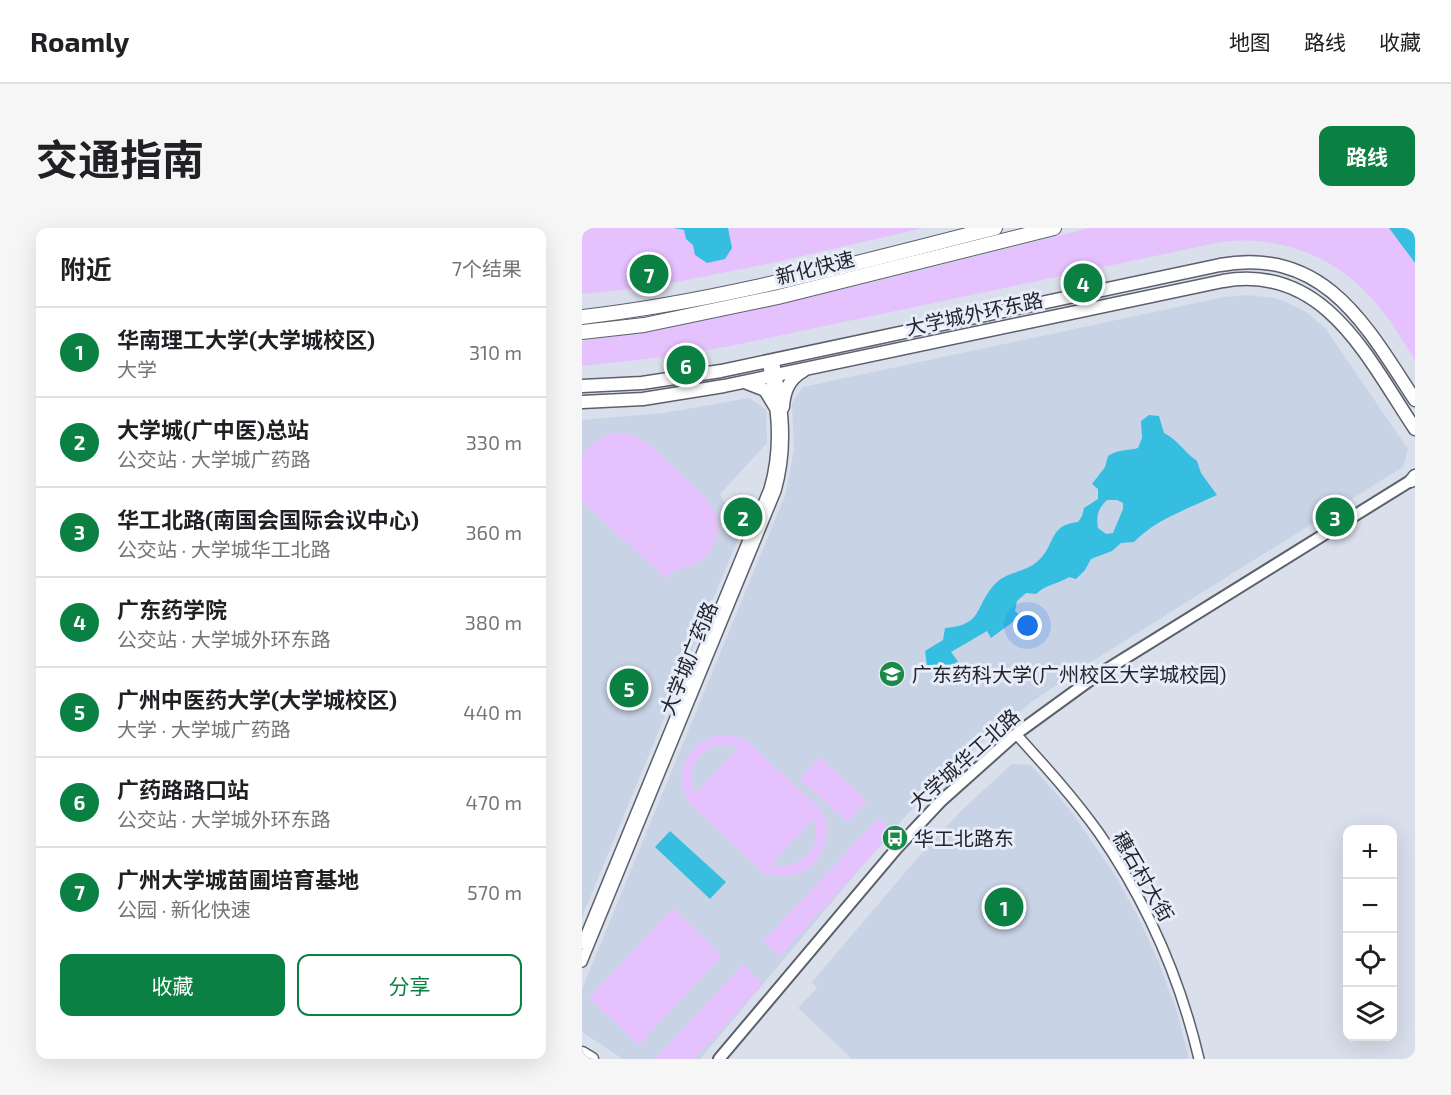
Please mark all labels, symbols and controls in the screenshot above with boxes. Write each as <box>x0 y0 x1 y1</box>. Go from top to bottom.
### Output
text: Roamly <box>30 24 129 58</box>
text: 地图 <box>1229 29 1271 54</box>
text: 路线 <box>1304 29 1346 54</box>
text: 收藏 <box>1379 29 1421 54</box>
button: 路线 <box>1319 126 1415 186</box>
text: 交通指南 <box>36 133 204 183</box>
street label: 新化快速 <box>773 246 857 288</box>
pin: 7 <box>630 252 668 296</box>
text: 附近 <box>60 253 112 284</box>
text: 7个结果 <box>452 256 522 280</box>
pin: 4 <box>1064 260 1102 306</box>
street label: 大学城外环东路 <box>903 287 1045 339</box>
text: 华南理工大学(大学城校区) <box>117 326 375 352</box>
text: 1 <box>75 340 84 364</box>
text: 310 m <box>469 340 522 364</box>
pin: 6 <box>666 342 706 388</box>
text: 大学 <box>117 357 157 381</box>
text: 大学城(广中医)总站 <box>117 416 309 442</box>
text: 2 <box>74 430 85 454</box>
text: 330 m <box>466 430 522 454</box>
text: 公交站 · 大学城广药路 <box>117 447 311 471</box>
pin: 2 <box>724 494 762 540</box>
pin: 3 <box>1316 494 1354 540</box>
text: 华工北路(南国会国际会议中心) <box>117 506 419 532</box>
text: 3 <box>74 520 85 544</box>
text: 360 m <box>465 520 522 544</box>
text: 公交站 · 大学城华工北路 <box>117 537 331 561</box>
text: 广东药学院 <box>117 596 227 622</box>
street label: 大学城广药路 <box>654 598 722 718</box>
text: 4 <box>73 610 86 634</box>
text: 380 m <box>465 610 522 634</box>
your location <box>1013 611 1042 640</box>
text: 公交站 · 大学城外环东路 <box>117 627 331 651</box>
school or university icon: 广东药科大学(广州校区大学城校园) <box>877 659 907 689</box>
place label: 广东药科大学(广州校区大学城校园) <box>912 662 1226 686</box>
pin: 5 <box>610 666 648 710</box>
text: 广州中医药大学(大学城校区) <box>117 686 397 712</box>
text: 5 <box>74 700 85 724</box>
text: 440 m <box>463 700 522 724</box>
street label: 大学城华工北路 <box>904 703 1024 815</box>
text: 大学 · 大学城广药路 <box>117 717 291 741</box>
text: 广药路路口站 <box>117 776 249 802</box>
text: 6 <box>74 790 85 814</box>
text: 470 m <box>465 790 522 814</box>
text: 公交站 · 大学城外环东路 <box>117 807 331 831</box>
bus stop icon: 华工北路东 <box>880 823 910 853</box>
map controls <box>1343 825 1397 1041</box>
button: + <box>1343 825 1397 879</box>
place label: 华工北路东 <box>914 826 1014 850</box>
street label: 穗石村大街 <box>1109 827 1179 925</box>
text: 广州大学城苗圃培育基地 <box>117 866 359 892</box>
button: − <box>1343 879 1397 933</box>
text: 7 <box>74 880 85 904</box>
text: 570 m <box>467 880 522 904</box>
pin: 1 <box>984 884 1024 930</box>
text: 公园 · 新化快速 <box>117 897 251 921</box>
button: locate <box>1343 933 1397 987</box>
button: 收藏 <box>60 954 285 1016</box>
button: 分享 <box>297 954 522 1016</box>
button: layers <box>1343 987 1397 1041</box>

